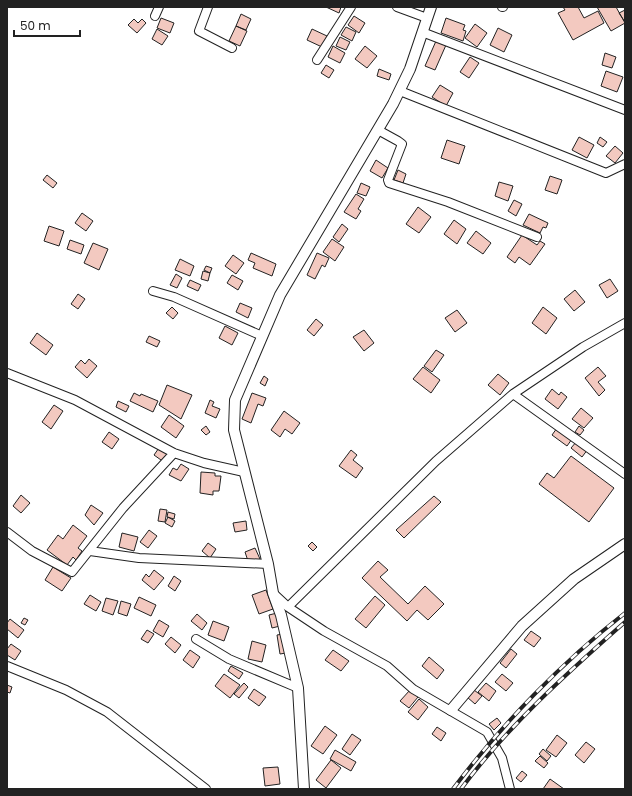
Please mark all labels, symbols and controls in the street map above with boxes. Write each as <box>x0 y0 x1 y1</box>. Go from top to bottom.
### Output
scale bar <box>14 12 80 38</box>
text: 50 m <box>20 17 51 34</box>

